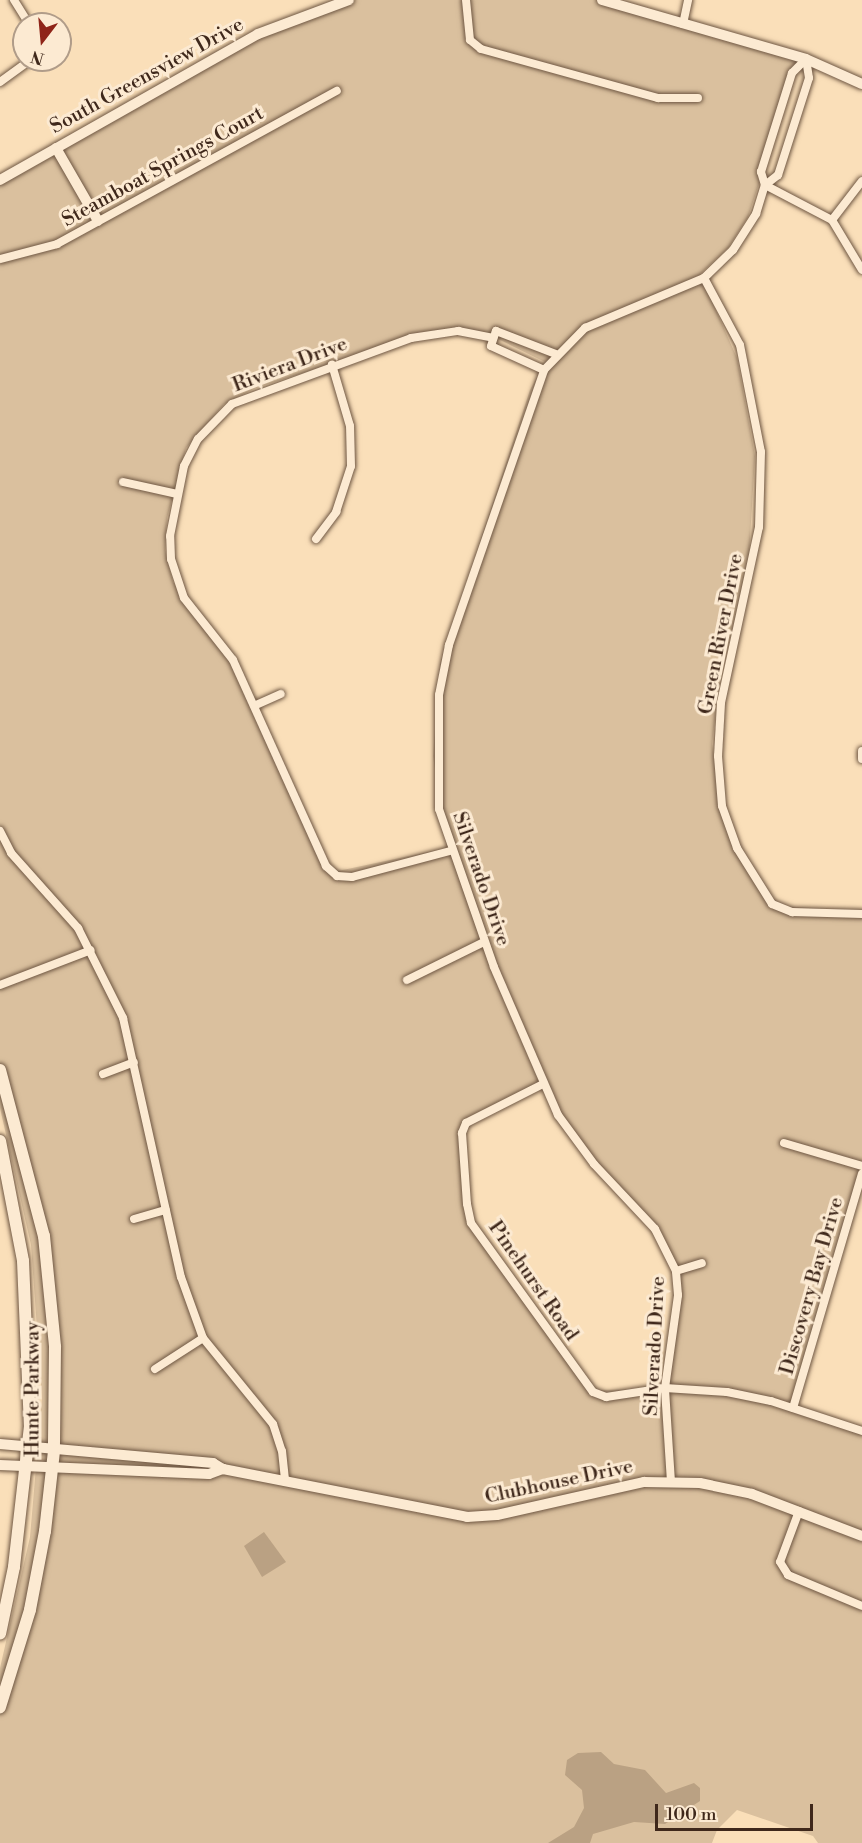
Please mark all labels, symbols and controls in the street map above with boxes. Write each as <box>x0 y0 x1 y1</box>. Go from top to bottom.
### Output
north arrow <box>12 12 72 72</box>
street label: South Greensview Drive <box>46 13 248 139</box>
text: N <box>29 46 46 69</box>
street label: Steamboat Springs Court <box>58 102 268 232</box>
street label: Riviera Drive <box>229 332 351 398</box>
street label: Green River Drive <box>694 552 748 716</box>
street label: Silverado Drive <box>447 809 515 949</box>
street label: Discovery Bay Drive <box>775 1194 849 1378</box>
street label: Pinehurst Road <box>483 1216 583 1346</box>
street label: Silverado Drive <box>639 1275 671 1417</box>
street label: Hunte Parkway <box>21 1321 45 1457</box>
street label: Clubhouse Drive <box>483 1455 635 1509</box>
scale bar <box>658 1792 816 1830</box>
text: 100 m <box>666 1803 717 1826</box>

